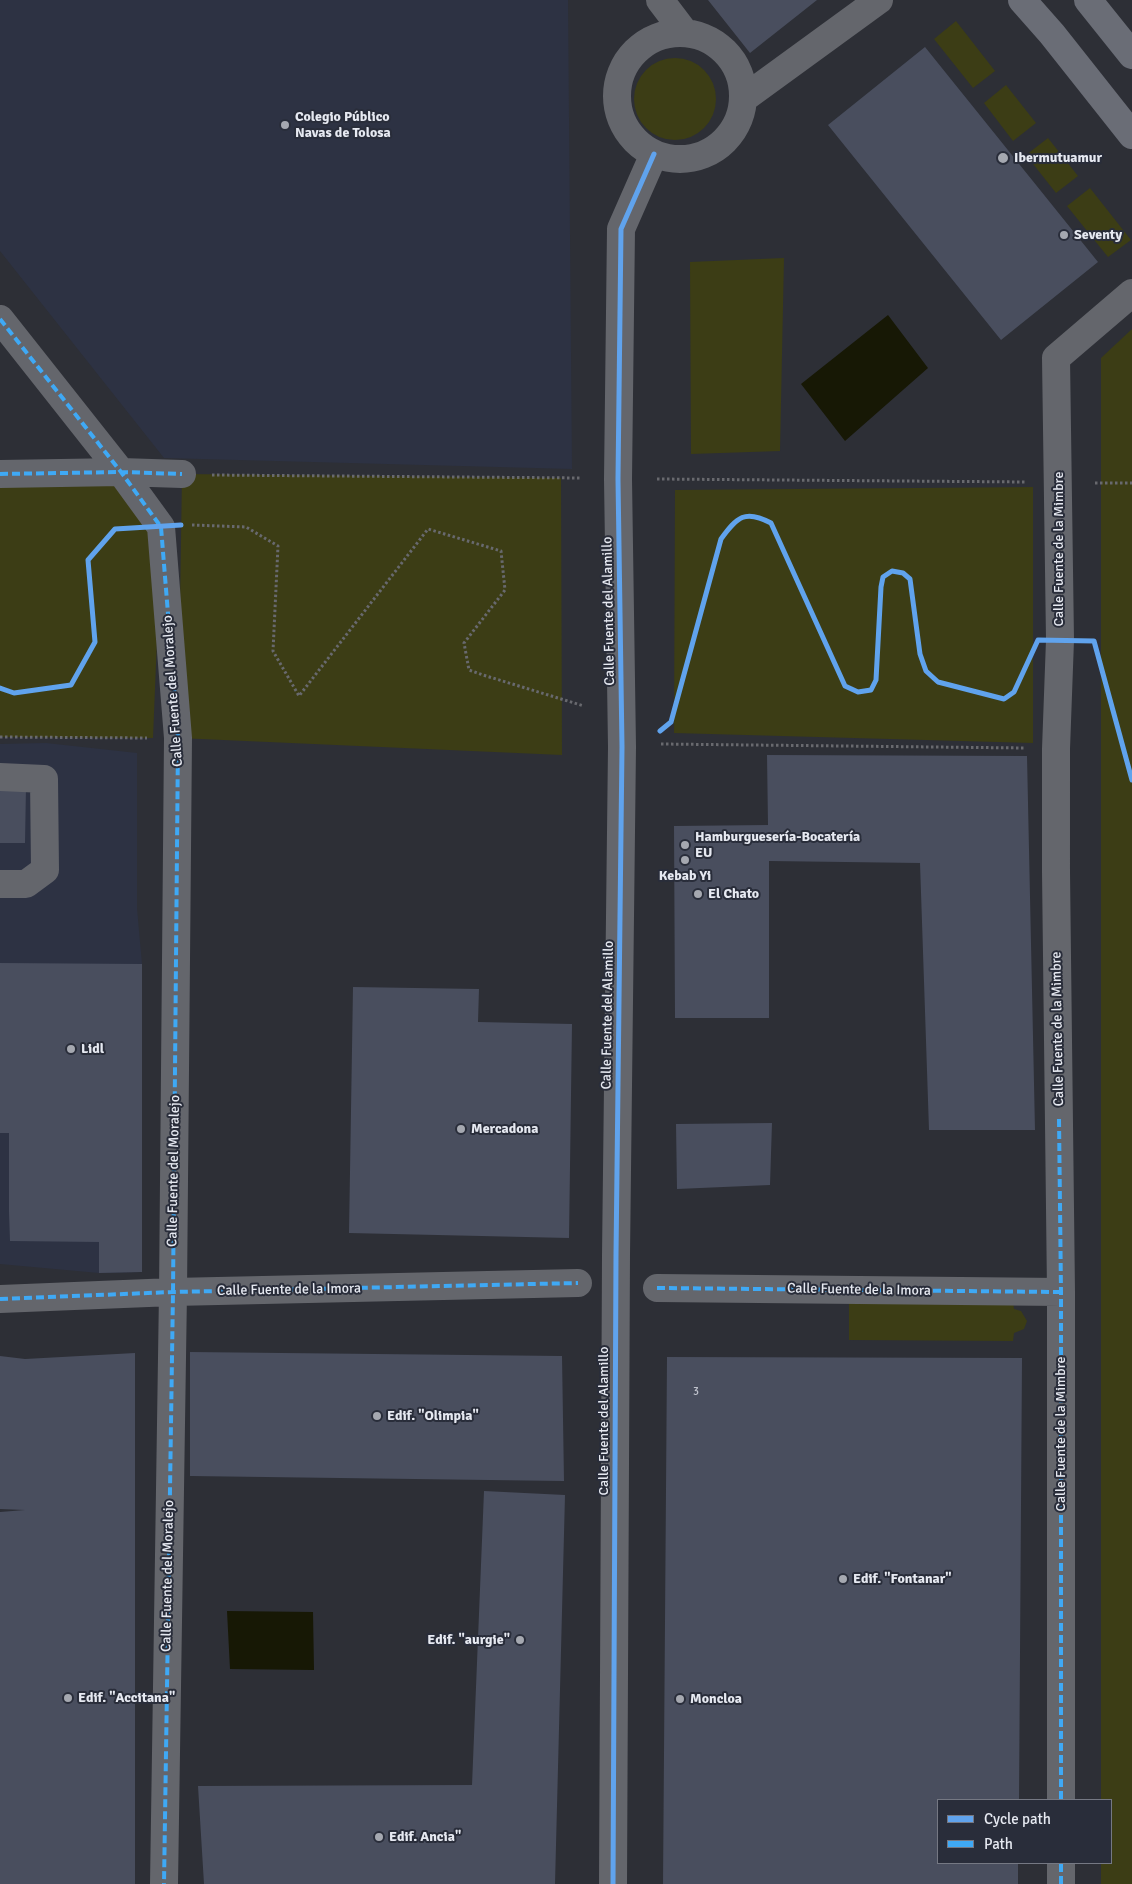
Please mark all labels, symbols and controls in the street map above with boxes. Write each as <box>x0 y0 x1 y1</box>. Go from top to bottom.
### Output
place label: Colegio Público Navas de Tolosa <box>295 109 391 142</box>
marker: Colegio Público Navas de Tolosa <box>279 119 291 131</box>
place label: Ibermutuamur <box>1014 150 1102 166</box>
marker: Ibermutuamur <box>996 151 1010 165</box>
place label: Seventy <box>1074 227 1122 243</box>
marker: Seventy <box>1058 229 1070 241</box>
street label: Calle Fuente de la Mimbre <box>1051 472 1067 626</box>
street label: Calle Fuente del Alamillo <box>599 536 619 686</box>
street label: Calle Fuente del Moralejo <box>159 615 187 767</box>
place label: Hamburguesería-Bocatería EU <box>695 829 860 862</box>
marker: Hamburguesería-Bocatería EU <box>679 839 691 851</box>
marker: Kebab Yi <box>679 854 691 866</box>
place label: Kebab Yi <box>659 868 711 884</box>
place label: El Chato <box>708 886 759 902</box>
marker: El Chato <box>692 888 704 900</box>
street label: Calle Fuente del Alamillo <box>598 940 618 1090</box>
street label: Calle Fuente de la Mimbre <box>1048 951 1068 1107</box>
place label: Lidl <box>81 1041 104 1057</box>
marker: Lidl <box>65 1043 77 1055</box>
street label: Calle Fuente del Moralejo <box>164 1095 184 1247</box>
place label: Mercadona <box>471 1121 538 1137</box>
marker: Mercadona <box>455 1123 467 1135</box>
street label: Calle Fuente de la Imora <box>217 1280 361 1300</box>
street label: Calle Fuente de la Imora <box>787 1280 931 1300</box>
street label: Calle Fuente del Alamillo <box>596 1347 612 1495</box>
street label: Calle Fuente de la Mimbre <box>1053 1357 1069 1511</box>
house number: 3 <box>693 1385 699 1399</box>
place label: Edif. "Olimpia" <box>387 1408 479 1424</box>
marker: Edif. "Olimpia" <box>371 1410 383 1422</box>
street label: Calle Fuente del Moralejo <box>158 1500 178 1652</box>
place label: Edif. "Fontanar" <box>853 1571 952 1587</box>
marker: Edif. "Fontanar" <box>837 1573 849 1585</box>
place label: Edif. "aurgie" <box>427 1632 510 1648</box>
marker: Edif. "aurgie" <box>514 1634 526 1646</box>
place label: Edif. "Accitana" <box>78 1690 175 1706</box>
place label: Moncloa <box>690 1691 742 1707</box>
marker: Edif. "Accitana" <box>62 1692 74 1704</box>
marker: Moncloa <box>674 1693 686 1705</box>
legend <box>937 1799 1112 1864</box>
text: Cycle path <box>984 1810 1051 1828</box>
place label: Edif. Ancia" <box>389 1829 461 1845</box>
marker: Edif. Ancia" <box>373 1831 385 1843</box>
text: Path <box>984 1835 1013 1853</box>

